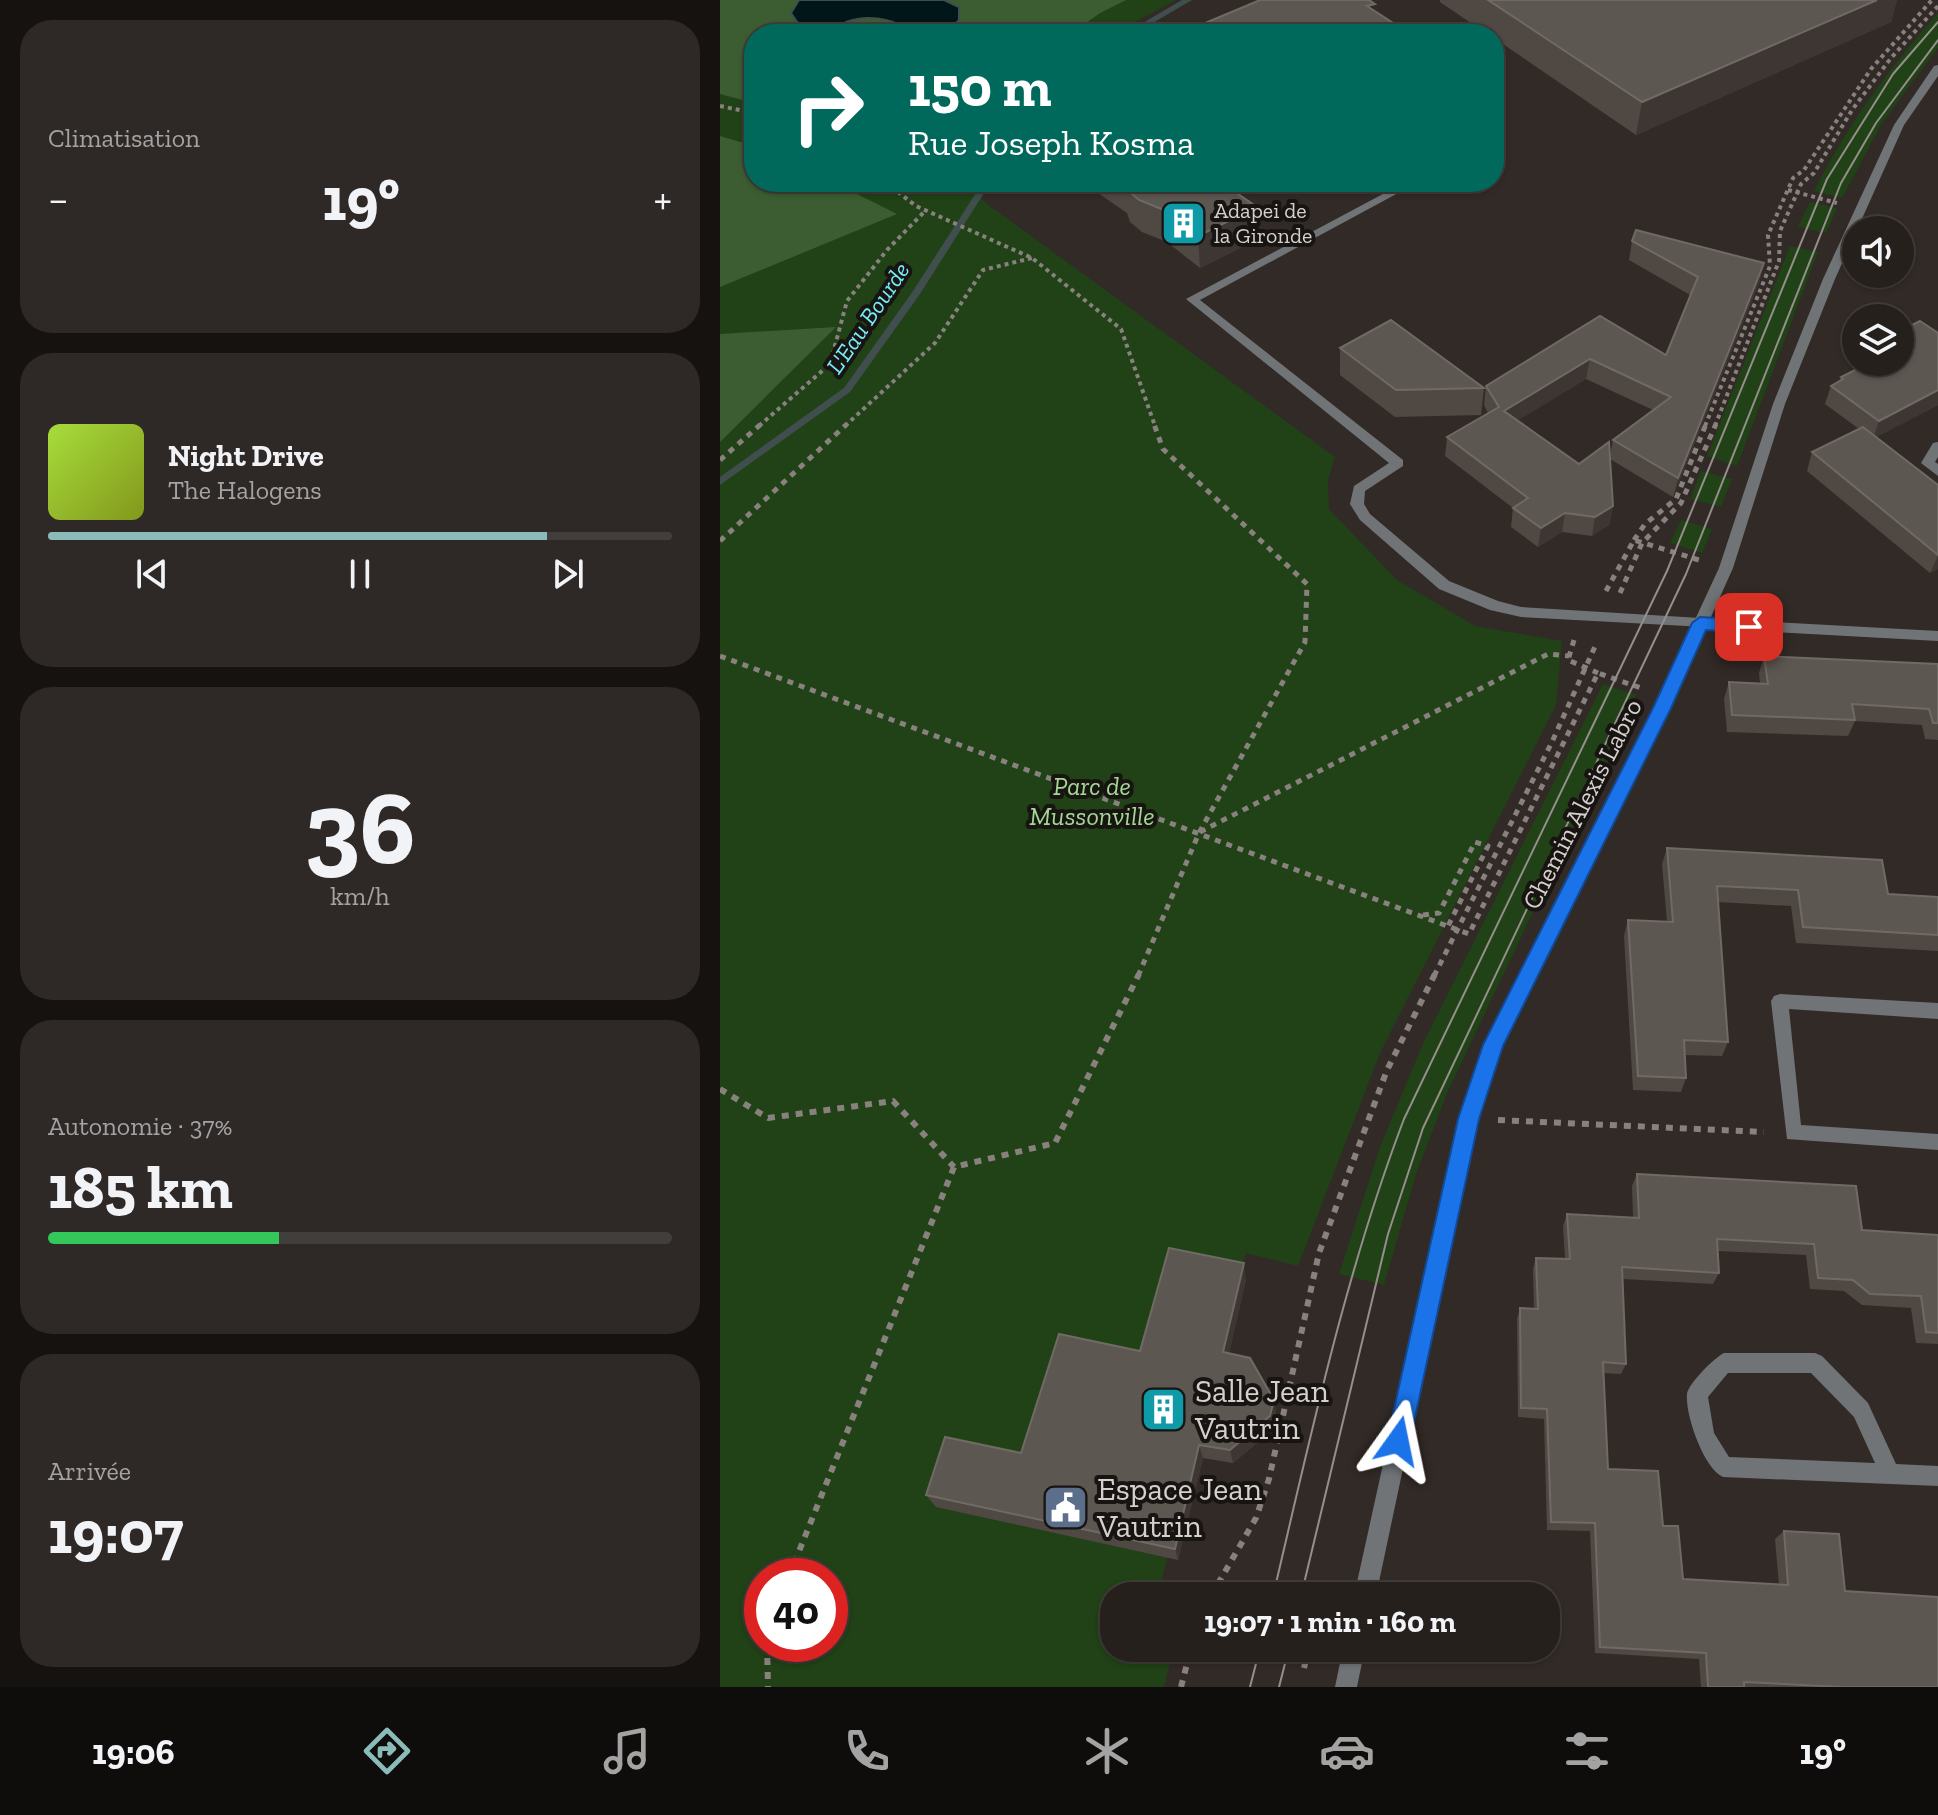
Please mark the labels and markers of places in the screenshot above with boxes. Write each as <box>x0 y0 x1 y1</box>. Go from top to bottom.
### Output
place label: Adapei de la Gironde <box>1214 197 1312 249</box>
building icon: Adapei de la Gironde <box>1159 199 1207 247</box>
pin <box>1715 593 1783 661</box>
place label: Salle Jean Vautrin <box>1194 1372 1330 1447</box>
building icon: Salle Jean Vautrin <box>1140 1385 1188 1433</box>
place label: Espace Jean Vautrin <box>1096 1470 1263 1545</box>
public building icon: Espace Jean Vautrin <box>1042 1483 1090 1531</box>

